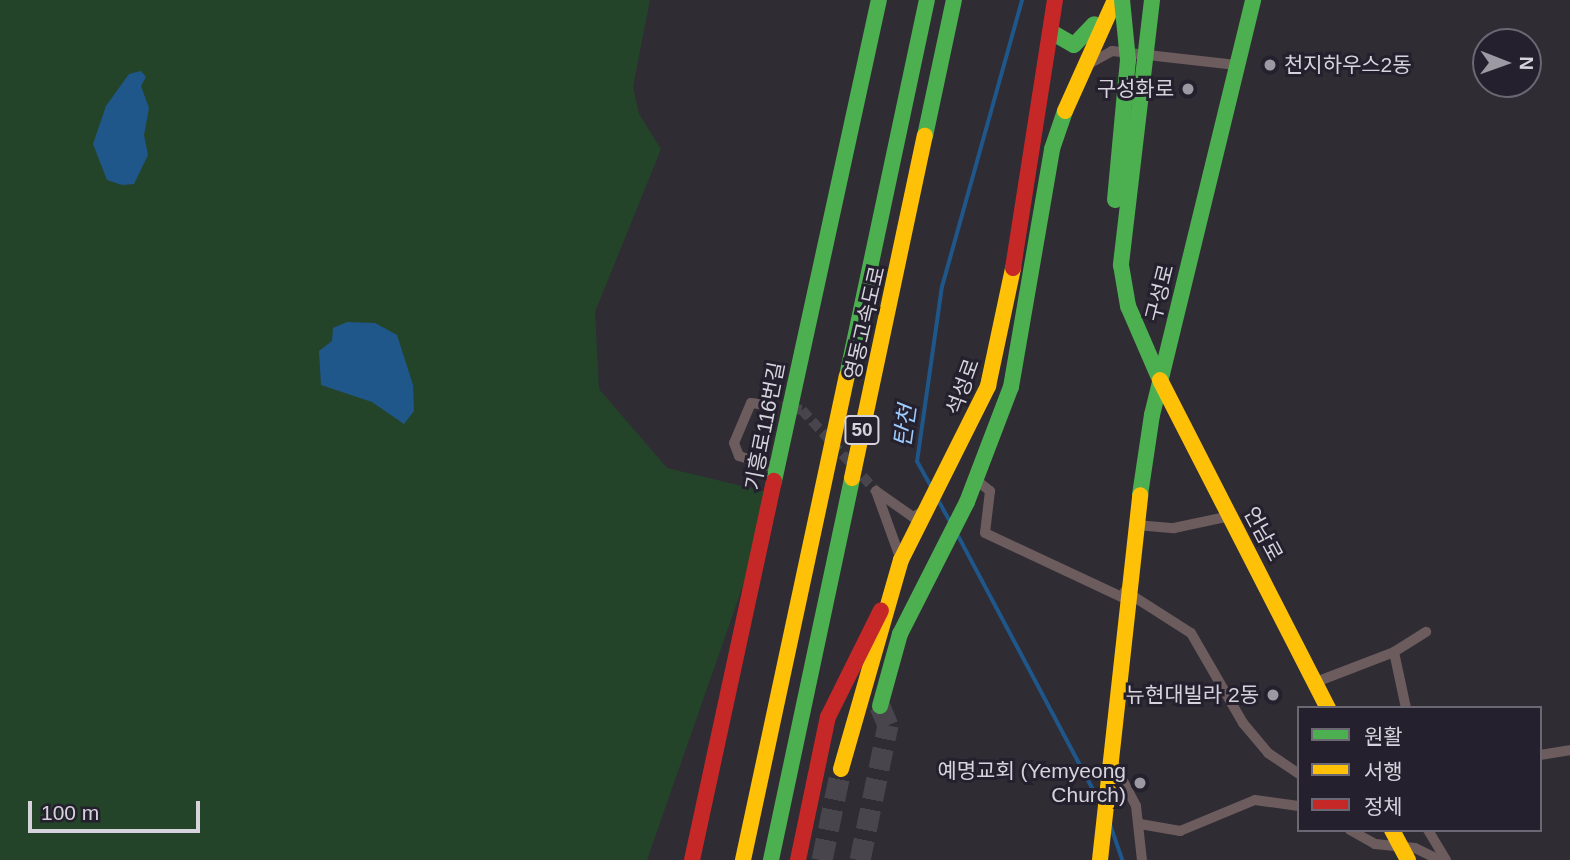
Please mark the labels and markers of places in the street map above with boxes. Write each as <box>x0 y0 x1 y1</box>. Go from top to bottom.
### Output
place label: 천지하우스2동 <box>1284 52 1412 78</box>
marker: 천지하우스2동 <box>1262 57 1278 73</box>
place label: 구성화로 <box>1097 76 1174 102</box>
marker: 구성화로 <box>1180 81 1196 97</box>
place label: 뉴현대빌라 2동 <box>1126 682 1259 708</box>
marker: 뉴현대빌라 2동 <box>1265 687 1281 703</box>
place label: 예명교회 (Yemyeong Church) <box>937 758 1126 808</box>
marker: 예명교회 (Yemyeong Church) <box>1132 775 1148 791</box>

